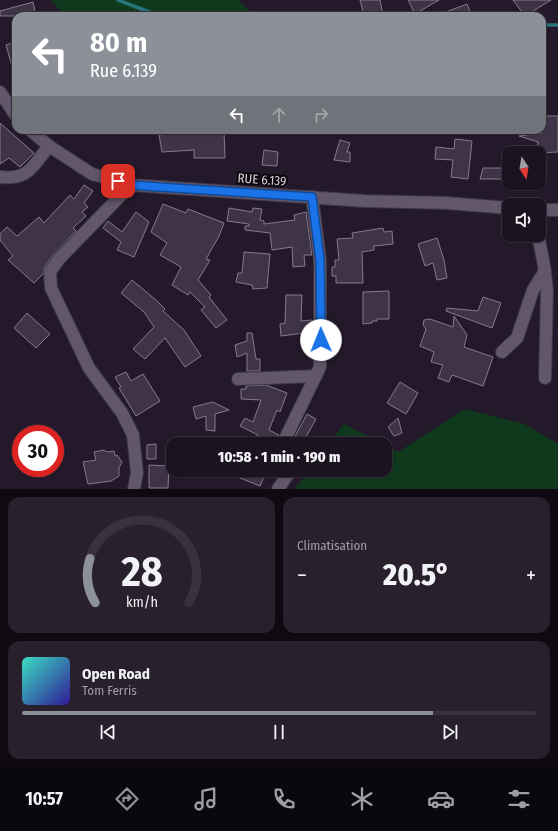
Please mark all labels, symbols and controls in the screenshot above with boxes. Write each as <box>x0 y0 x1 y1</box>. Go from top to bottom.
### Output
text: 80 m <box>90 26 147 59</box>
icon: left <box>24 28 76 80</box>
text: Rue 6.139 <box>90 60 157 82</box>
icon: left <box>226 104 248 126</box>
icon: ahead <box>268 104 290 126</box>
icon: right <box>310 104 332 126</box>
north arrow <box>502 146 546 190</box>
map controls <box>502 146 546 242</box>
pin <box>101 164 135 198</box>
icon: arrive <box>107 170 129 192</box>
street label: RUE 6.139 <box>237 170 287 189</box>
button: sound <box>502 198 546 242</box>
position arrow <box>300 319 342 361</box>
speed limit sign: 30 <box>12 425 64 477</box>
text: 10:58 · 1 min · 190 m <box>218 448 340 466</box>
text: Climatisation <box>297 538 367 553</box>
text: 28 <box>120 547 162 597</box>
text: 20.5° <box>383 557 450 593</box>
text: − <box>297 562 307 589</box>
text: + <box>526 562 536 589</box>
text: km/h <box>126 594 157 611</box>
text: Open Road <box>82 665 150 683</box>
text: Tom Ferris <box>82 683 137 698</box>
icon: previous <box>97 721 119 743</box>
icon: pause <box>268 721 290 743</box>
icon: next <box>439 721 461 743</box>
icon: directions <box>113 785 141 813</box>
icon: music <box>192 785 220 813</box>
icon: phone <box>270 785 298 813</box>
icon: climate <box>348 785 376 813</box>
icon: car <box>427 785 455 813</box>
icon: filters <box>505 785 533 813</box>
text: 10:57 <box>25 788 63 810</box>

